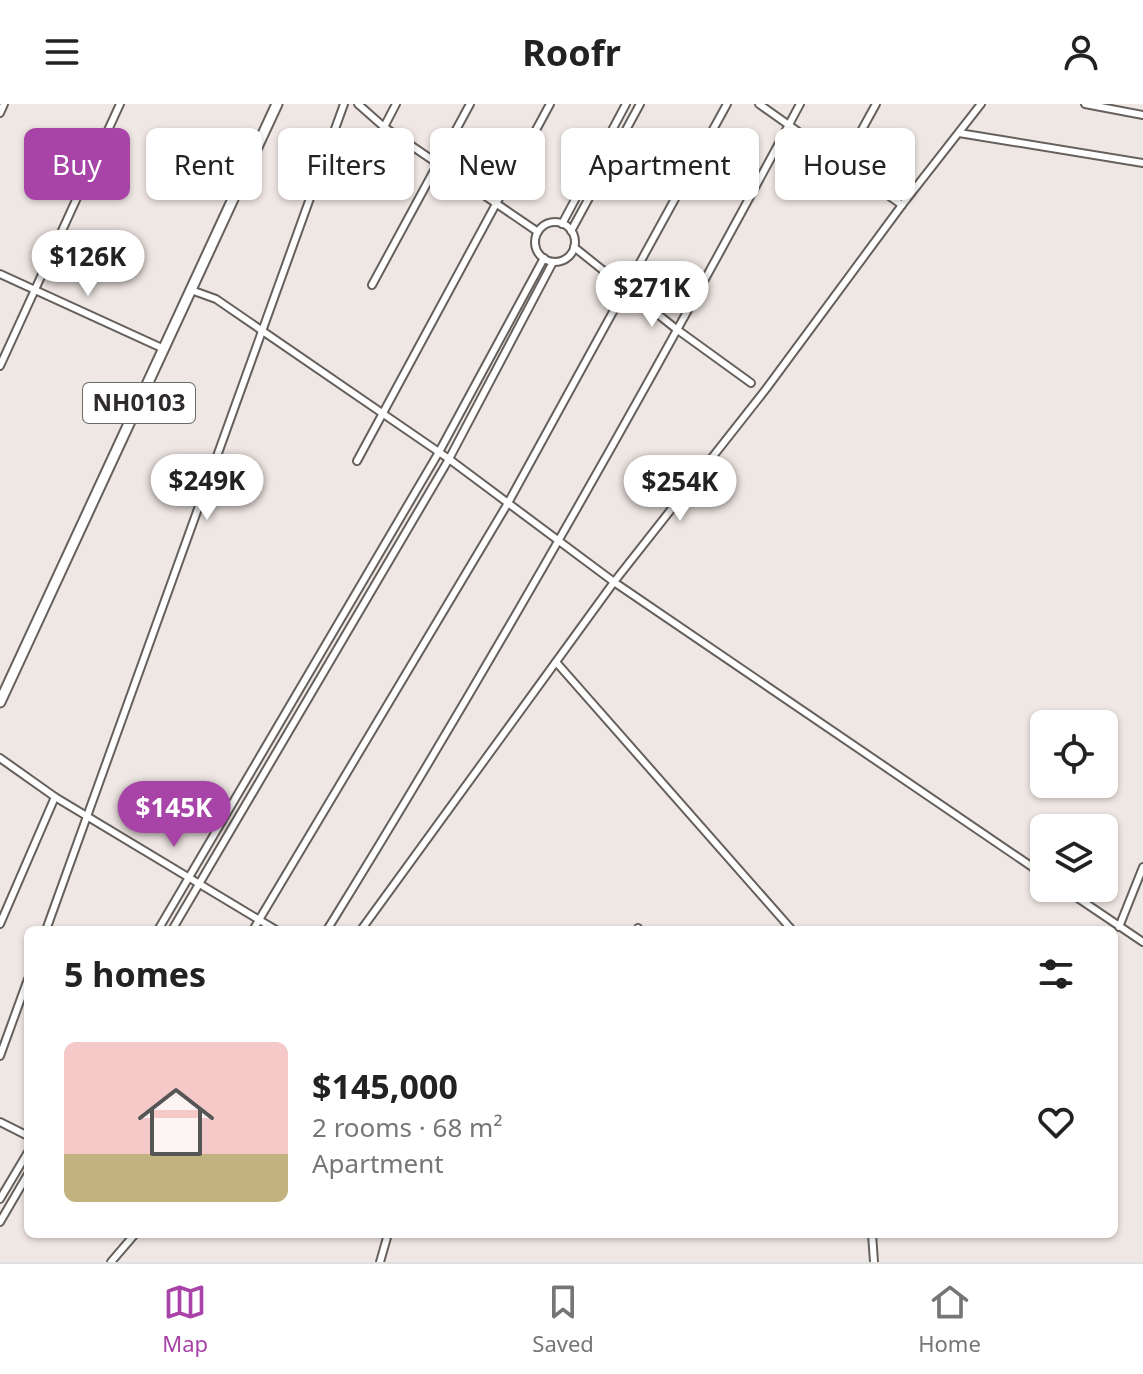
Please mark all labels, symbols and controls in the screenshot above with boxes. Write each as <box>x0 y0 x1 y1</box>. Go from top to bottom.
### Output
text: Roofr <box>522 28 621 77</box>
icon: menu <box>40 30 84 74</box>
icon: person <box>1059 30 1103 74</box>
chip: Buy <box>24 128 130 200</box>
chip: Rent <box>146 128 262 200</box>
chip: Filters <box>278 128 414 200</box>
chip: New <box>430 128 545 200</box>
chip: Apartment <box>561 128 759 200</box>
chip: House <box>775 128 915 200</box>
pin: $126K <box>32 230 144 298</box>
text: $126K <box>50 238 126 274</box>
pin: $271K <box>596 261 708 329</box>
text: $271K <box>614 269 690 305</box>
road number: NH0103 <box>83 383 195 423</box>
pin: $249K <box>151 454 263 522</box>
pin: $254K <box>624 455 736 523</box>
text: $249K <box>169 462 245 498</box>
text: $254K <box>642 463 718 499</box>
map controls <box>1030 710 1118 902</box>
button: locate <box>1030 710 1118 798</box>
pin: $145K <box>118 781 230 849</box>
text: $145K <box>136 789 212 825</box>
button: layers <box>1030 814 1118 902</box>
text: 5 homes <box>64 951 206 997</box>
icon: filters <box>1034 952 1078 996</box>
text: $145,000 <box>312 1063 458 1109</box>
icon: home <box>128 1074 224 1170</box>
icon: heart <box>1034 1100 1078 1144</box>
text: 2 rooms · 68 m² <box>312 1109 502 1145</box>
text: Apartment <box>312 1145 444 1181</box>
tab: Map <box>162 1280 208 1358</box>
tab: Saved <box>532 1280 594 1358</box>
tab: Home <box>918 1280 981 1358</box>

